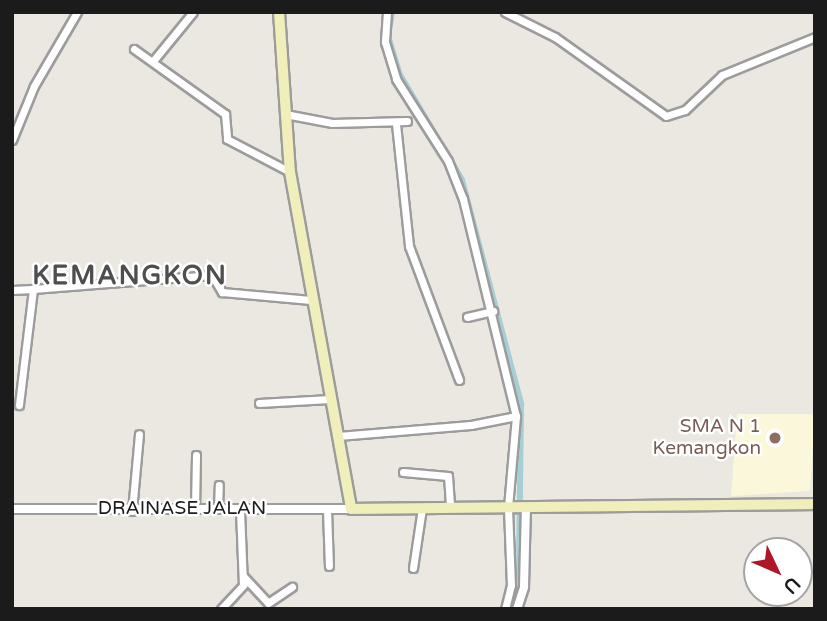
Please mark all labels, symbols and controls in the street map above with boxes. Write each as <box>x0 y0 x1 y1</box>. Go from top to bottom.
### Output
district label: KEMANGKON <box>33 260 227 292</box>
place label: SMA N 1 Kemangkon <box>653 416 761 460</box>
marker: SMA N 1 Kemangkon <box>767 430 783 446</box>
street label: DRAINASE JALAN <box>98 498 266 520</box>
north arrow <box>743 537 813 607</box>
text: U <box>779 572 805 598</box>

